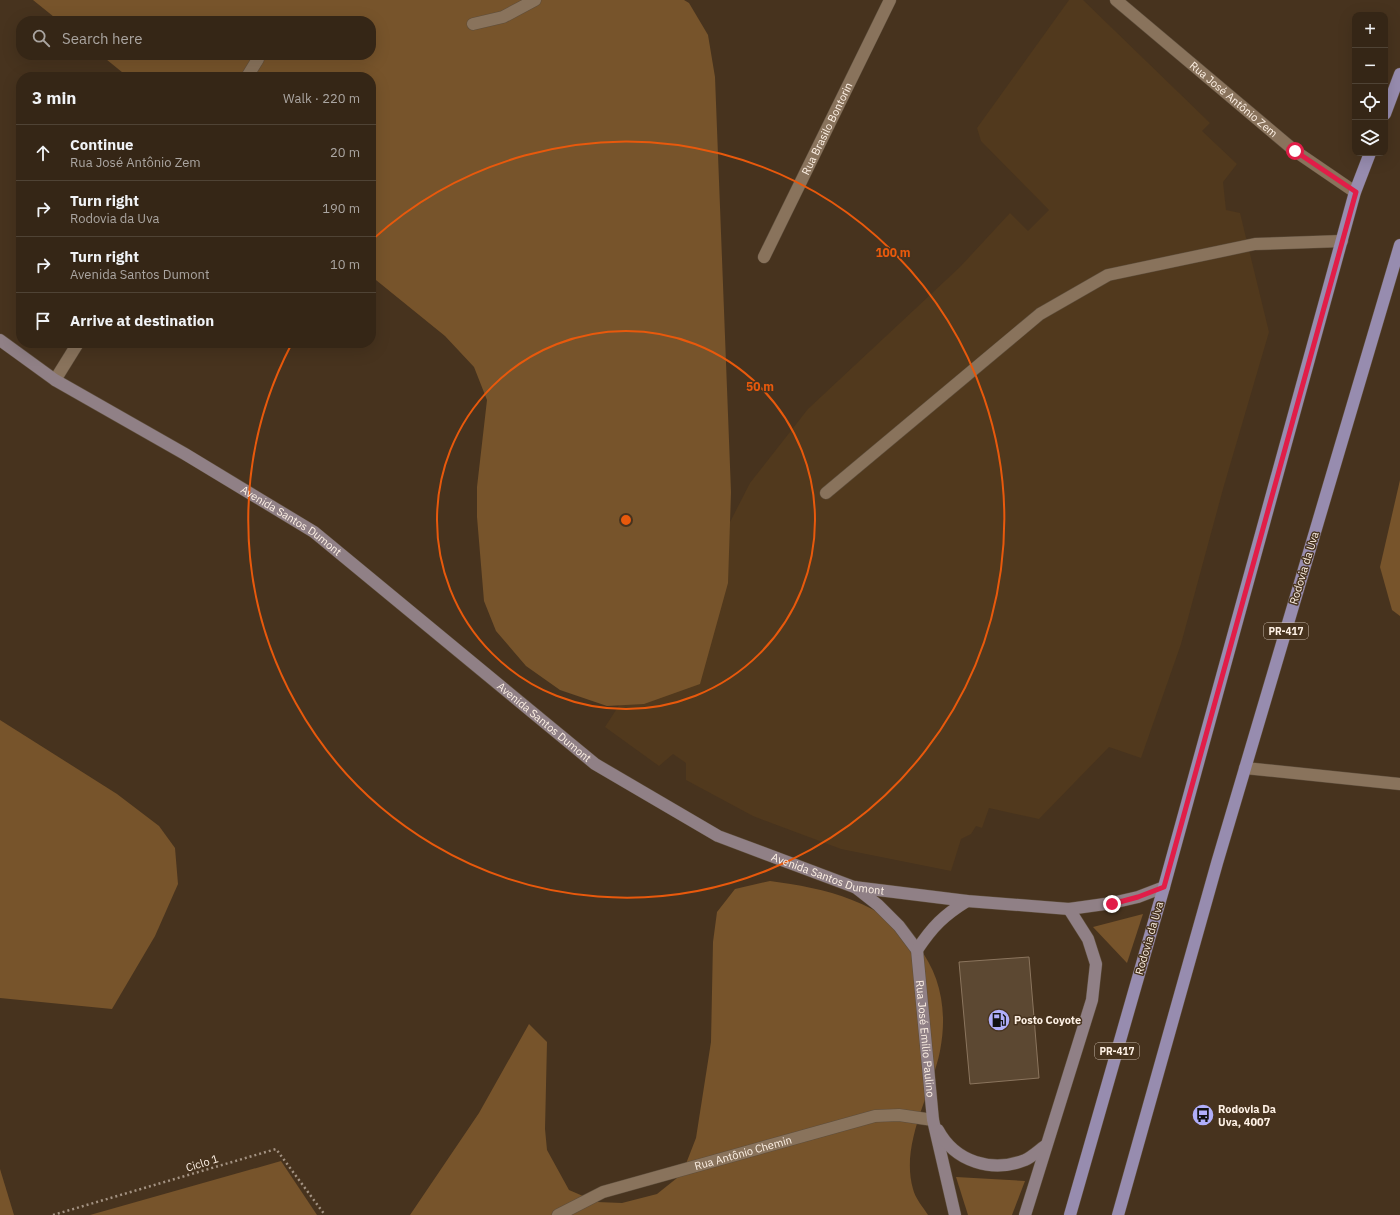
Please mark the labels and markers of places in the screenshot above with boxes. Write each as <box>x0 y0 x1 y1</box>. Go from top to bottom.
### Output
centre of rings <box>619 513 633 527</box>
fuel station icon: Posto Coyote <box>986 1007 1012 1033</box>
place label: Posto Coyote <box>1014 1013 1081 1027</box>
bus stop icon: Rodovia Da Uva, 4007 <box>1190 1102 1216 1128</box>
place label: Rodovia Da Uva, 4007 <box>1218 1102 1276 1129</box>

